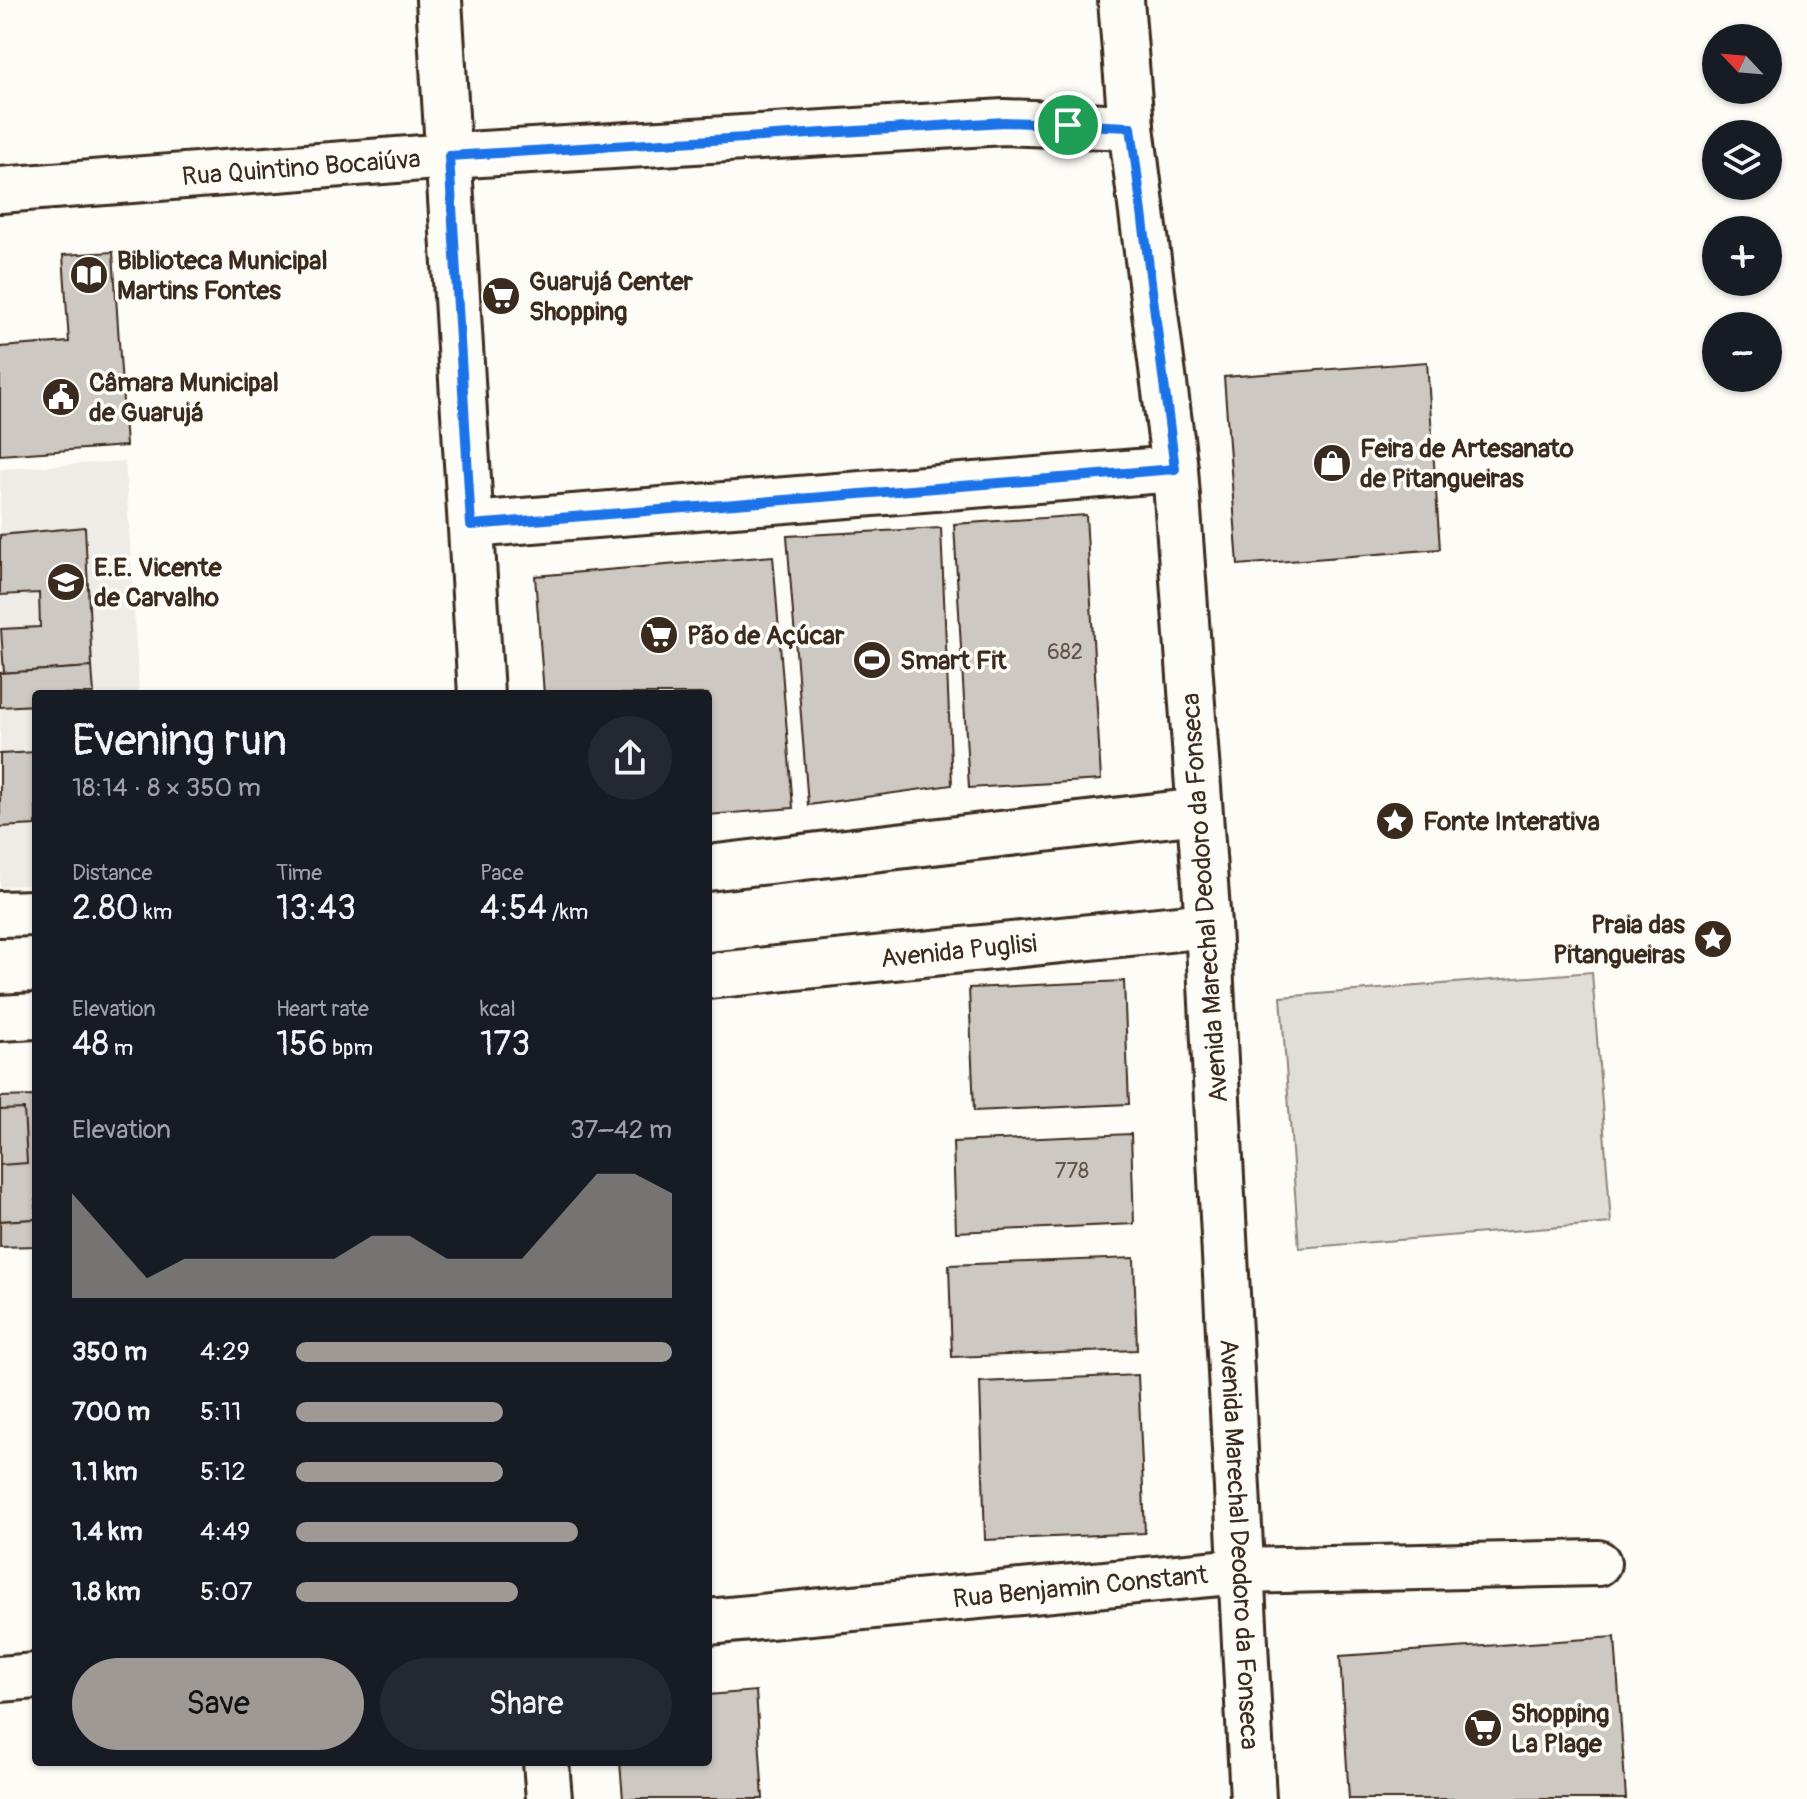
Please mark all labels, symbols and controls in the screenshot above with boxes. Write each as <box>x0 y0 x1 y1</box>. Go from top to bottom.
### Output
north arrow <box>1702 24 1782 104</box>
map controls <box>1702 24 1782 392</box>
pin <box>1034 91 1102 159</box>
icon: arrive <box>1046 103 1090 147</box>
button: layers <box>1702 120 1782 200</box>
street label: Rua Quintino Bocaiúva <box>181 143 422 193</box>
button: + <box>1702 216 1782 296</box>
place label: Biblioteca Municipal Martins Fontes <box>117 245 328 307</box>
library icon: Biblioteca Municipal Martins Fontes <box>68 254 110 296</box>
place label: Guarujá Center Shopping <box>529 266 694 328</box>
supermarket icon: Guarujá Center Shopping <box>480 275 522 317</box>
button: − <box>1702 312 1782 392</box>
place label: Câmara Municipal de Guarujá <box>89 367 279 429</box>
public building icon: Câmara Municipal de Guarujá <box>40 376 82 418</box>
place label: Feira de Artesanato de Pitangueiras <box>1360 433 1574 495</box>
shop icon: Feira de Artesanato de Pitangueiras <box>1311 442 1353 484</box>
place label: E.E. Vicente de Carvalho <box>94 552 223 614</box>
school or university icon: E.E. Vicente de Carvalho <box>45 561 87 603</box>
supermarket icon: Pão de Açúcar <box>638 614 680 656</box>
place label: Pão de Açúcar <box>687 620 845 652</box>
house number: 682 <box>1047 638 1083 666</box>
sports icon: Smart Fit <box>851 639 893 681</box>
place label: Smart Fit <box>900 645 1007 677</box>
street label: Avenida Marechal Deodoro da Fonseca <box>1175 692 1235 1104</box>
text: Evening run <box>72 714 287 769</box>
button: share <box>588 716 672 800</box>
text: 18:14 · 8 × 350 m <box>72 772 261 804</box>
place icon: Fonte Interativa <box>1374 800 1416 842</box>
place label: Fonte Interativa <box>1423 806 1600 838</box>
text: Distance <box>72 859 152 887</box>
text: Time <box>276 859 322 887</box>
text: Pace <box>480 859 524 887</box>
text: 2.80 <box>72 887 139 930</box>
text: 13:43 <box>276 887 356 930</box>
text: 4:54 <box>480 887 547 930</box>
text: km <box>139 898 172 926</box>
text: /km <box>547 898 588 926</box>
place label: Praia das Pitangueiras <box>1553 909 1685 971</box>
place icon: Praia das Pitangueiras <box>1692 918 1734 960</box>
street label: Avenida Puglisi <box>879 928 1038 975</box>
text: Elevation <box>72 995 156 1023</box>
text: Heart rate <box>276 995 369 1023</box>
text: kcal <box>480 995 516 1023</box>
text: 48 <box>72 1023 109 1066</box>
text: 156 <box>276 1023 328 1066</box>
text: 173 <box>480 1023 530 1066</box>
text: m <box>109 1034 133 1062</box>
text: bpm <box>328 1034 373 1062</box>
text: Elevation <box>72 1114 171 1146</box>
text: 37–42 m <box>570 1114 672 1146</box>
house number: 778 <box>1055 1157 1089 1185</box>
text: 350 m <box>72 1336 147 1368</box>
text: 4:29 <box>200 1336 250 1368</box>
street label: Avenida Marechal Deodoro da Fonseca <box>1212 1338 1265 1750</box>
text: 700 m <box>72 1396 150 1428</box>
text: 5:11 <box>200 1396 241 1428</box>
text: 1.1 km <box>72 1456 138 1488</box>
text: 5:12 <box>200 1456 246 1488</box>
text: 1.4 km <box>72 1516 143 1548</box>
text: 4:49 <box>200 1516 251 1548</box>
street label: Rua Benjamin Constant <box>952 1559 1210 1615</box>
text: 1.8 km <box>72 1576 141 1608</box>
text: 5:07 <box>200 1576 253 1608</box>
button: Save <box>72 1658 364 1750</box>
button: Share <box>380 1658 672 1750</box>
place label: Shopping La Plage <box>1511 1698 1609 1760</box>
supermarket icon: Shopping La Plage <box>1462 1707 1504 1749</box>

